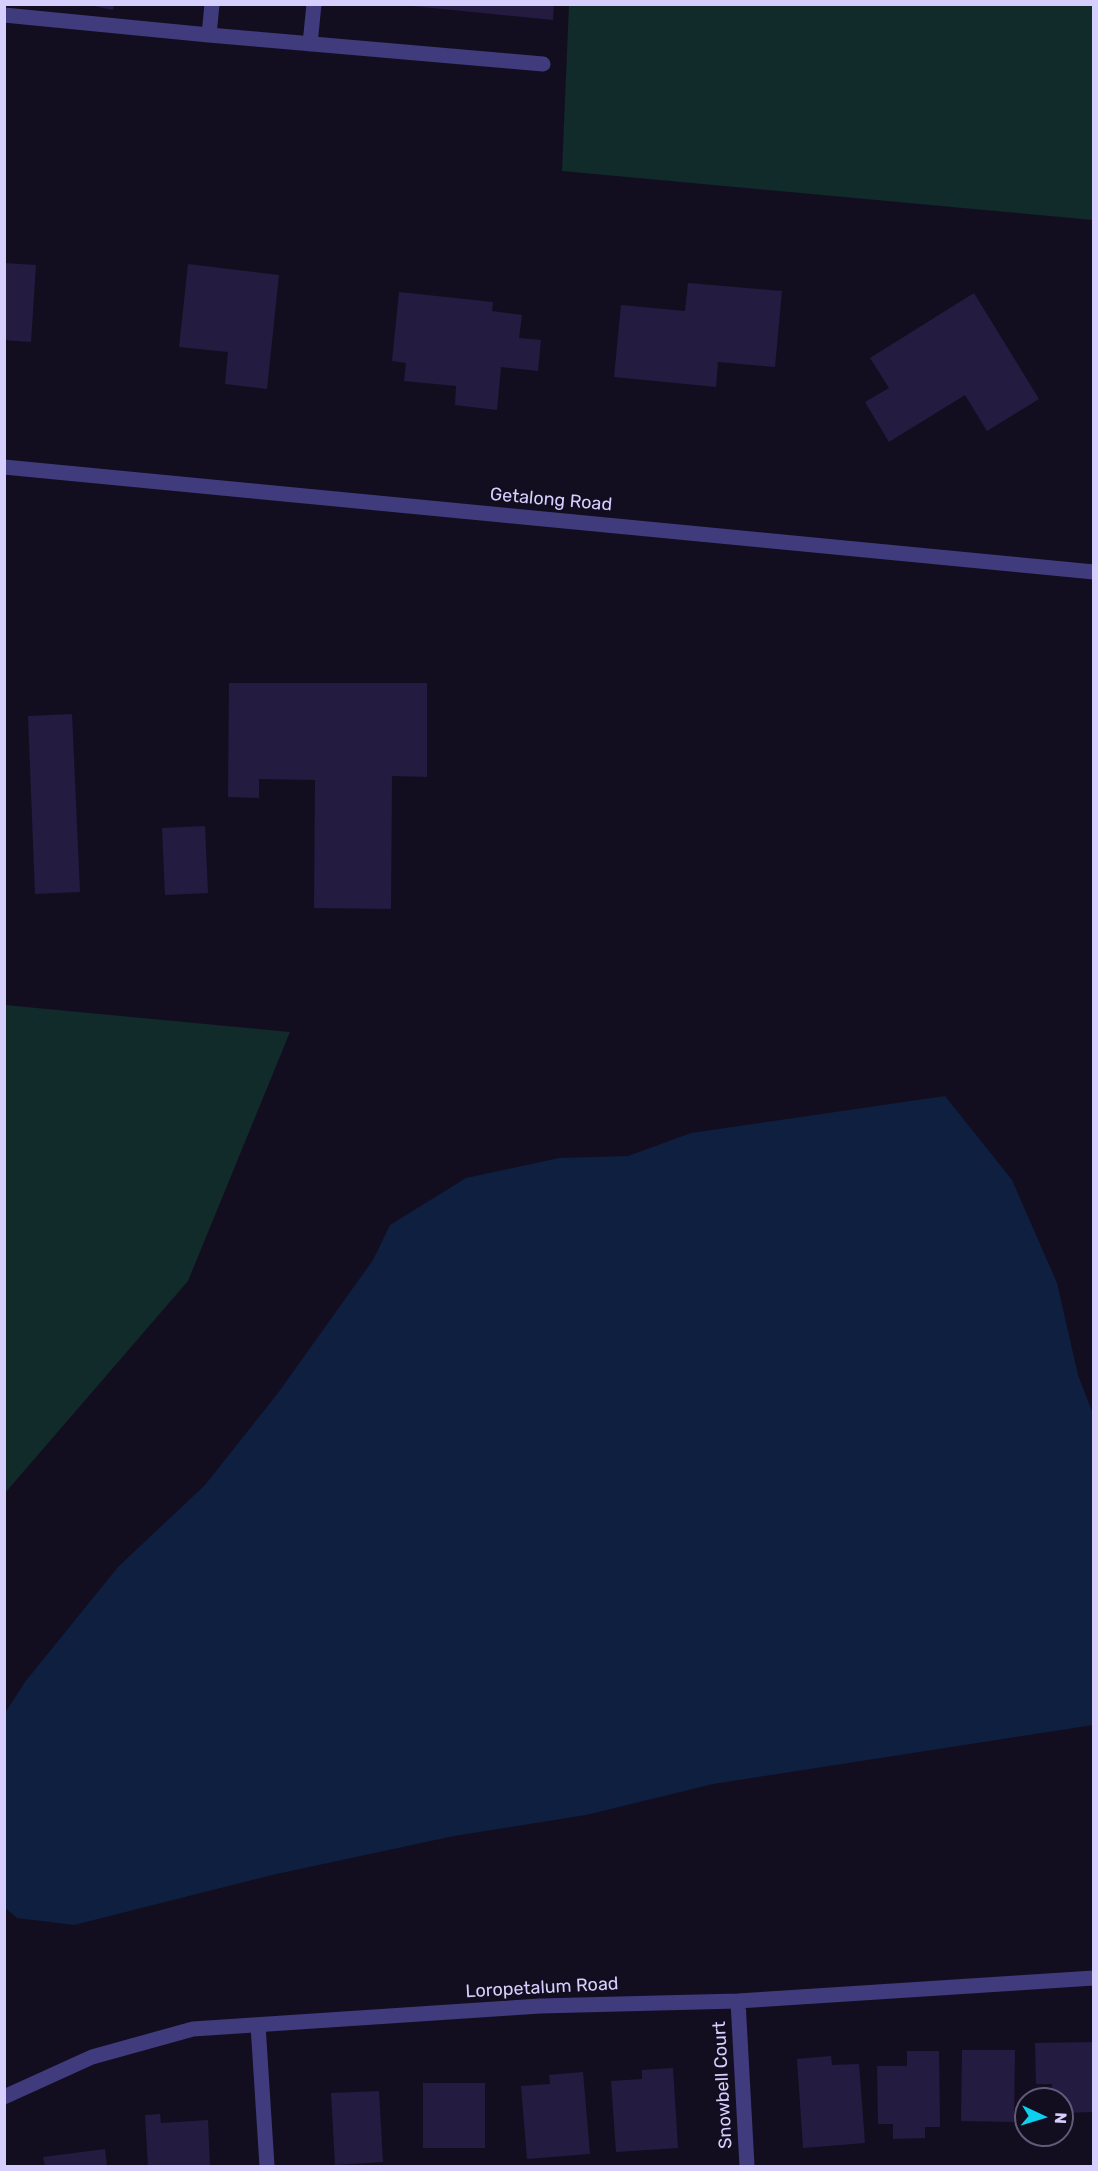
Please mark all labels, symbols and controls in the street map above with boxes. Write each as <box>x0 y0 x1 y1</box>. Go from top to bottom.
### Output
street label: Getalong Road <box>489 484 613 516</box>
street label: Loropetalum Road <box>465 1973 619 2003</box>
street label: Snowbell Court <box>709 2021 737 2149</box>
north arrow <box>1014 2087 1074 2147</box>
text: N <box>1051 2112 1070 2125</box>

